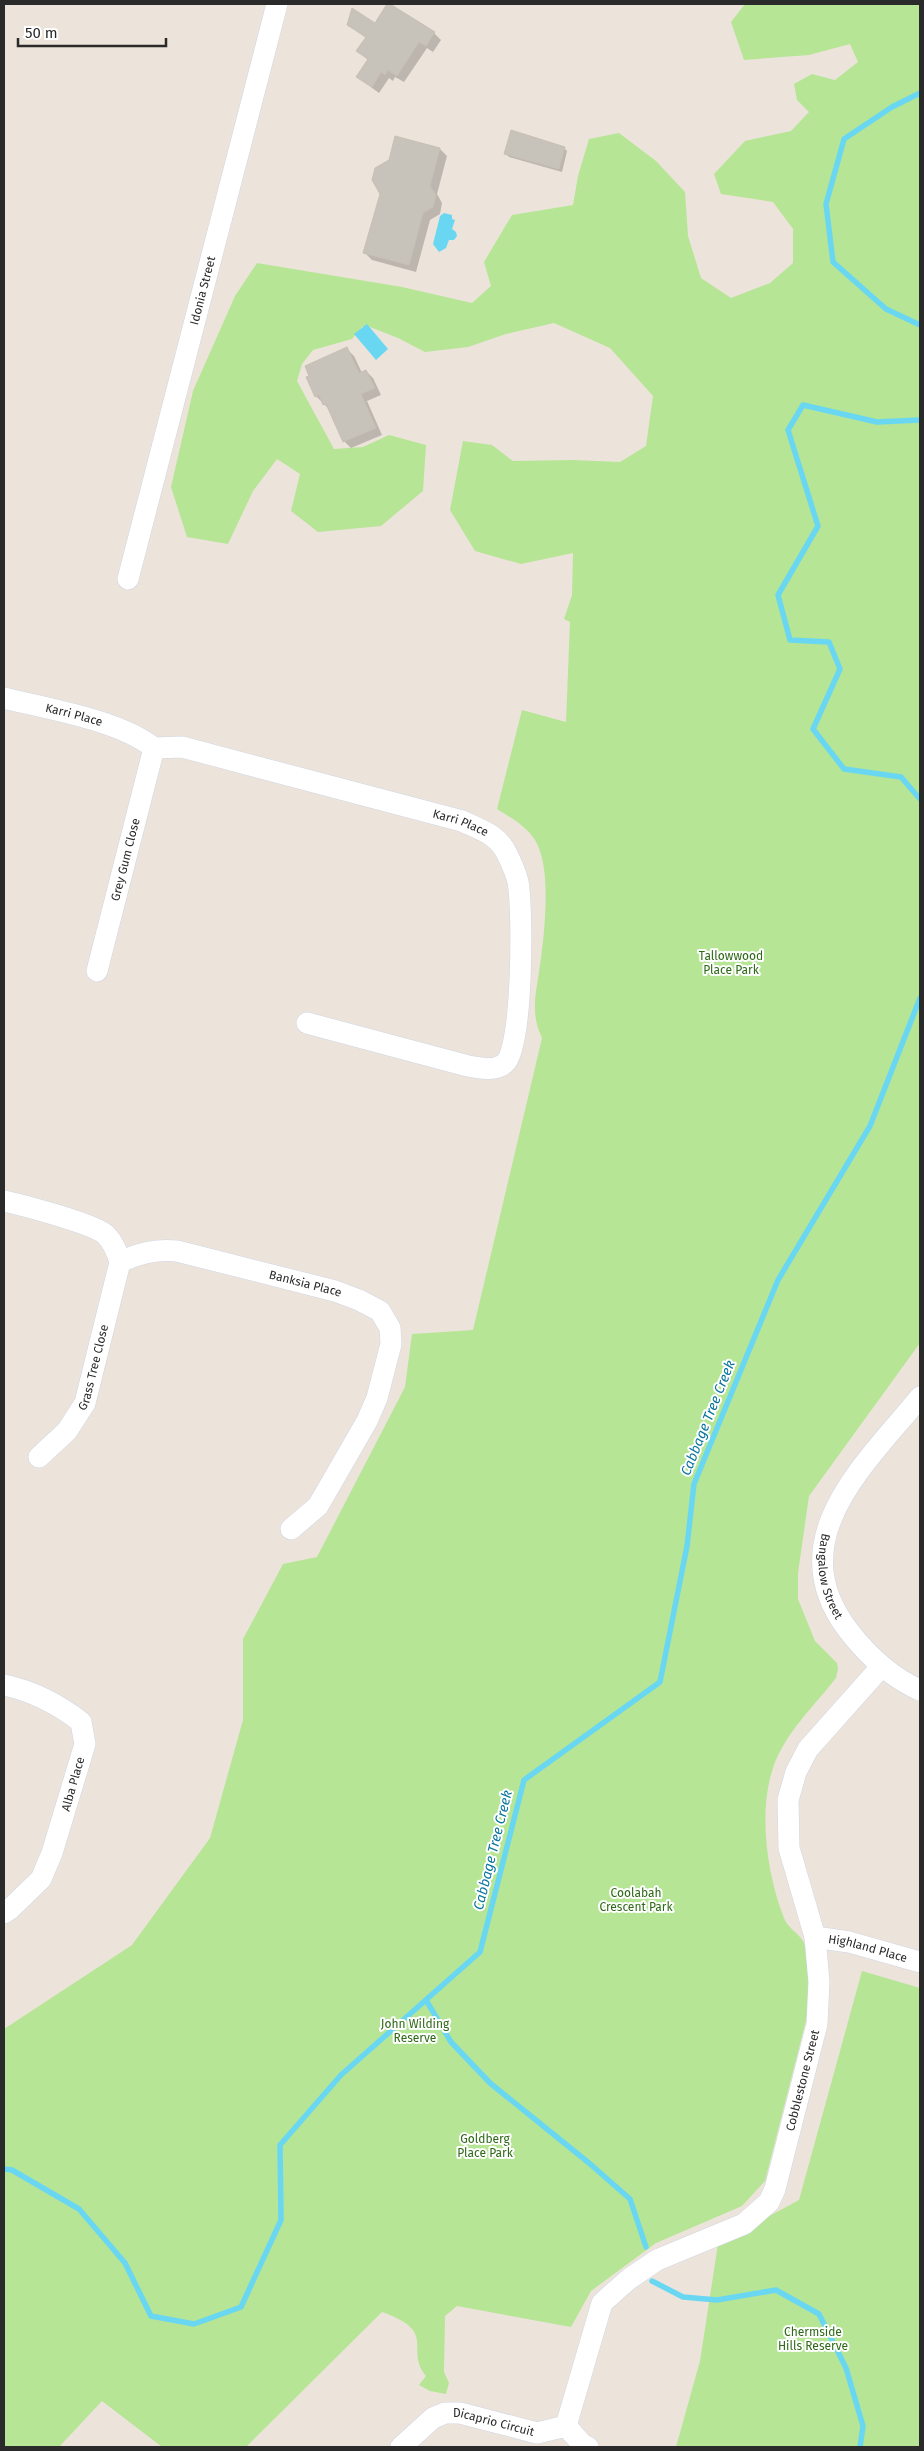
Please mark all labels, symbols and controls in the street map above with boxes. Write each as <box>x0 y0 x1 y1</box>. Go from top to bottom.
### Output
scale bar <box>18 15 165 47</box>
text: 50 m <box>25 24 58 42</box>
street label: Idonia Street <box>187 254 219 326</box>
street label: Karri Place <box>44 701 104 729</box>
street label: Karri Place <box>431 807 491 839</box>
street label: Grey Gum Close <box>108 817 143 902</box>
park label: Tallowwood Place Park <box>699 949 763 977</box>
street label: Banksia Place <box>268 1268 344 1300</box>
street label: Grass Tree Close <box>75 1323 111 1413</box>
water label: Cabbage Tree Creek <box>677 1358 739 1478</box>
street label: Bangalow Street <box>815 1532 846 1622</box>
street label: Alba Place <box>59 1755 87 1813</box>
water label: Cabbage Tree Creek <box>470 1788 516 1912</box>
park label: Coolabah Crescent Park <box>599 1886 673 1914</box>
street label: Highland Place <box>827 1932 909 1965</box>
park label: John Wilding Reserve <box>381 2017 450 2045</box>
street label: Cobblestone Street <box>783 2028 822 2132</box>
park label: Goldberg Place Park <box>457 2132 514 2160</box>
park label: Chermside Hills Reserve <box>778 2325 848 2353</box>
street label: Dicaprio Circuit <box>453 2406 536 2439</box>

